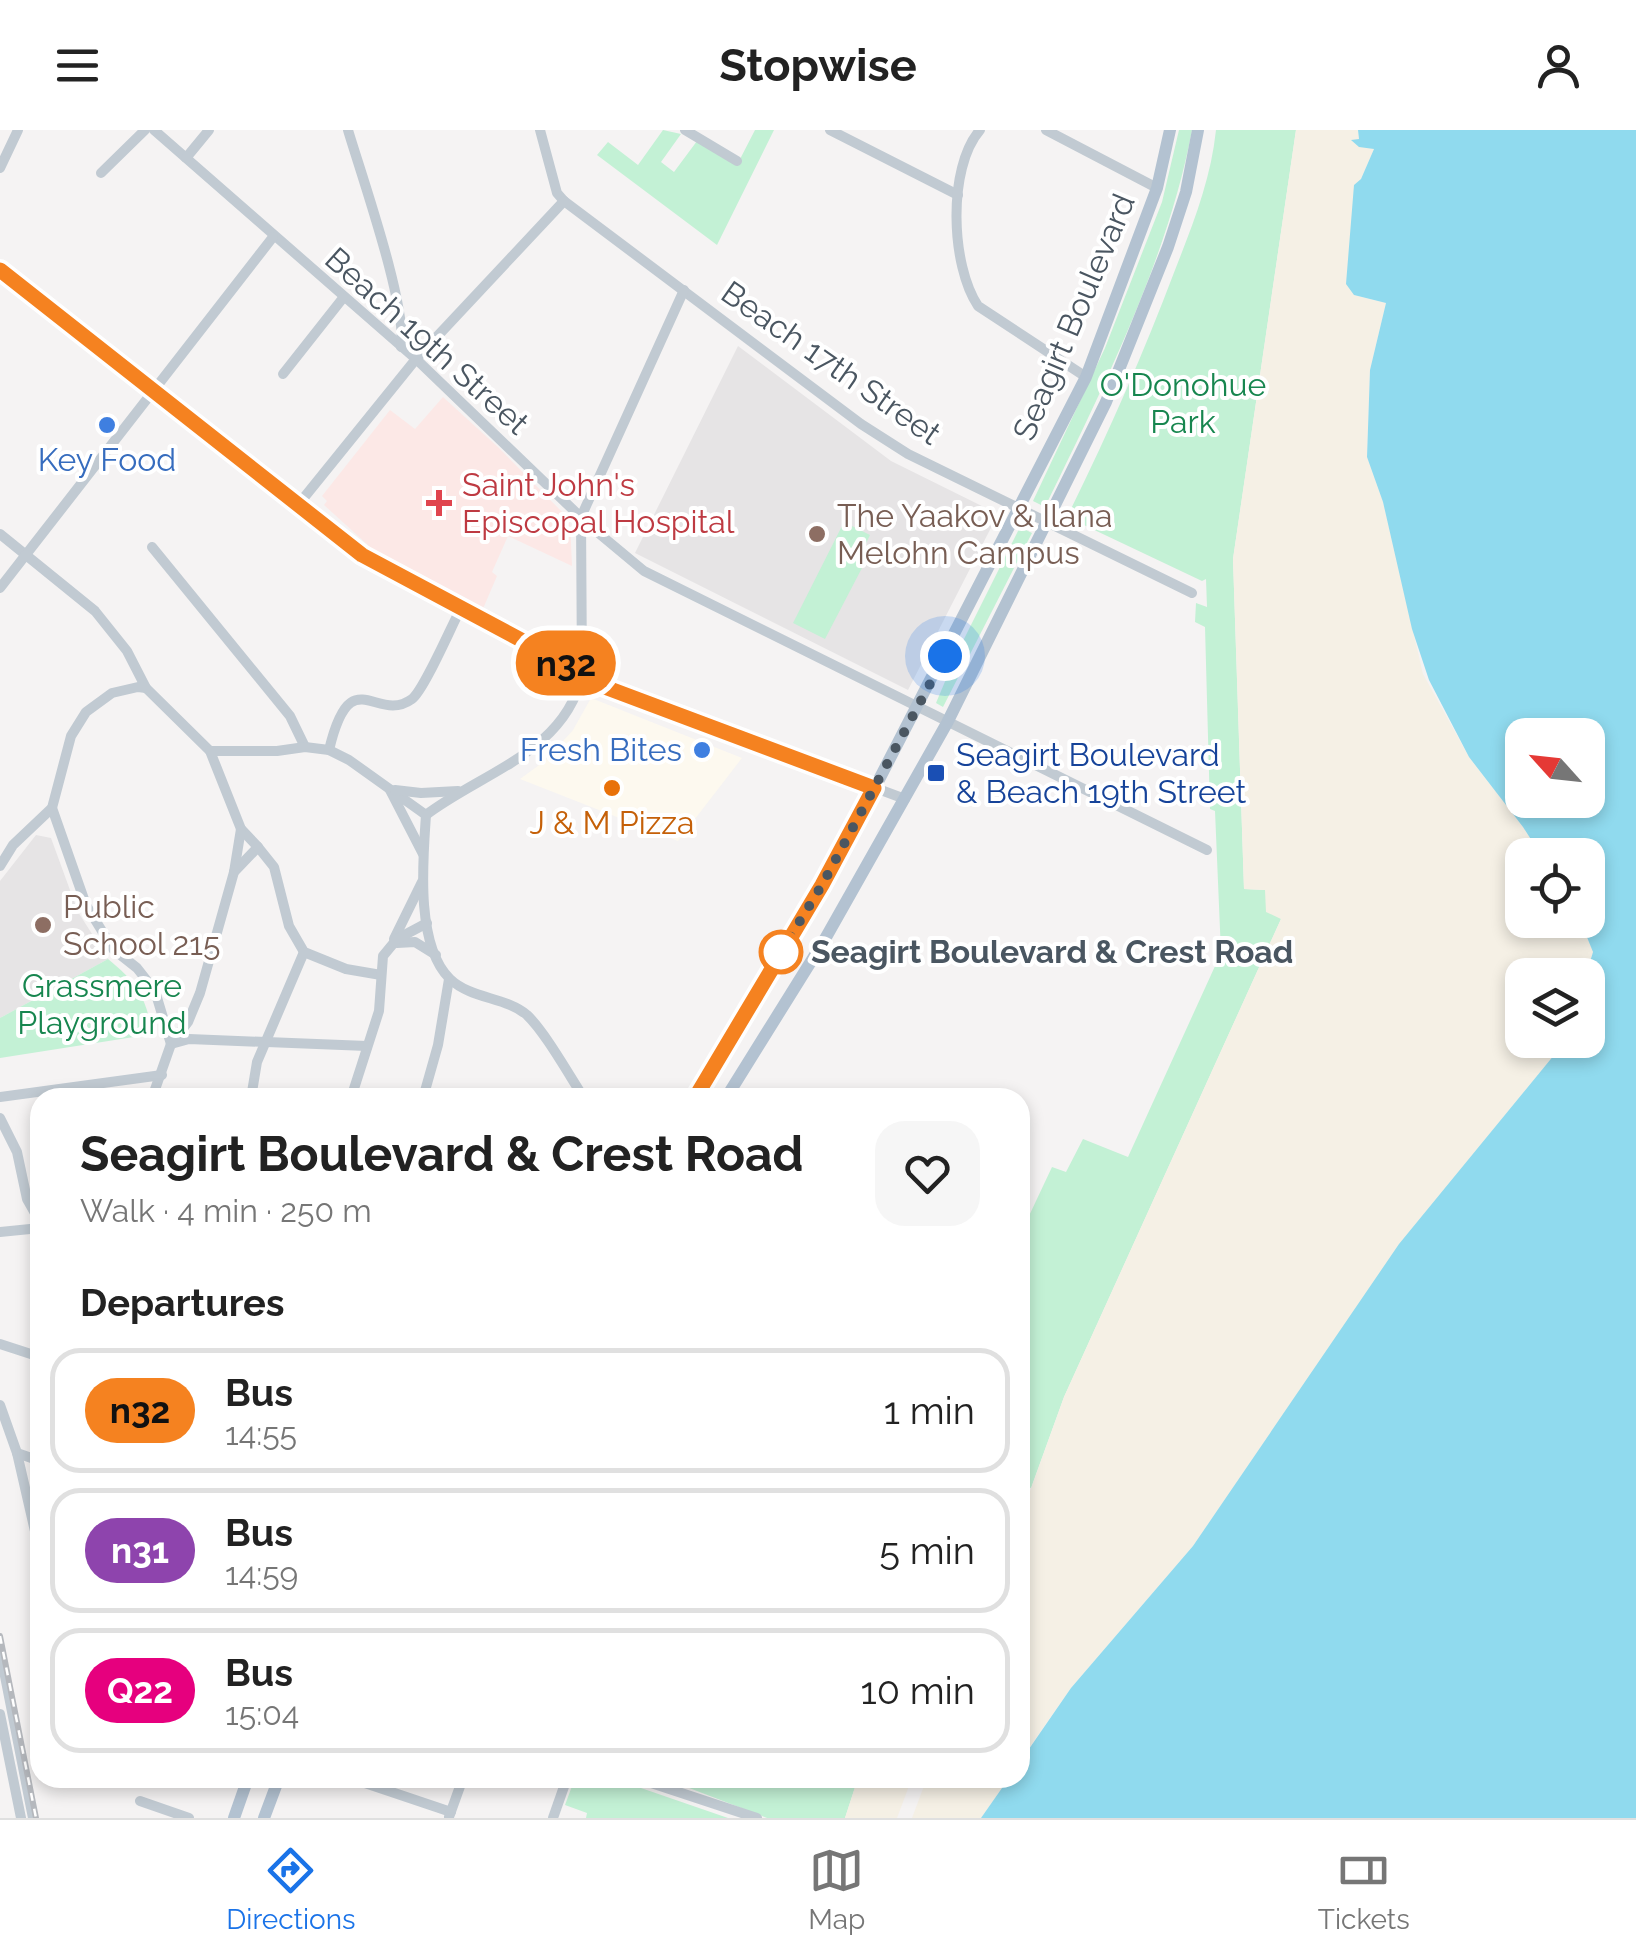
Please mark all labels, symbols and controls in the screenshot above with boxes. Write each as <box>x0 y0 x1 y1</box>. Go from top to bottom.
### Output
icon: menu <box>50 38 105 93</box>
icon: person <box>1531 38 1586 93</box>
text: Stopwise <box>719 39 917 92</box>
street label: Seagirt Boulevard <box>1005 188 1142 445</box>
street label: Beach 19th Street <box>318 240 537 442</box>
street label: Beach 17th Street <box>715 273 948 452</box>
park label: O'Donohue Park <box>1100 366 1266 440</box>
marker: Key Food <box>96 414 118 436</box>
place label: Key Food <box>38 441 176 478</box>
place label: Saint John's Episcopal Hospital <box>462 466 735 540</box>
marker: Saint John's Episcopal Hospital <box>426 490 452 516</box>
place label: The Yaakov & Ilana Melohn Campus <box>837 497 1112 571</box>
marker: The Yaakov & Ilana Melohn Campus <box>806 523 828 545</box>
line badge: n32 <box>508 630 624 696</box>
your location <box>920 631 970 681</box>
text: n32 <box>536 643 596 684</box>
north arrow <box>1505 718 1605 818</box>
map controls <box>1505 718 1605 1058</box>
place label: Fresh Bites <box>520 731 682 768</box>
place label: Seagirt Boulevard & Beach 19th Street <box>956 736 1246 810</box>
marker: Fresh Bites <box>691 739 713 761</box>
marker: Seagirt Boulevard & Beach 19th Street <box>925 762 947 784</box>
marker: J & M Pizza <box>601 777 623 799</box>
place label: J & M Pizza <box>529 804 695 841</box>
button: locate <box>1505 838 1605 938</box>
place label: Public School 215 <box>63 888 220 962</box>
marker: Public School 215 <box>32 914 54 936</box>
marker: Seagirt Boulevard & Crest Road <box>760 931 802 973</box>
place label: Seagirt Boulevard & Crest Road <box>811 933 1293 970</box>
button: layers <box>1505 958 1605 1058</box>
park label: Grassmere Playground <box>17 967 187 1041</box>
button: heart <box>875 1121 980 1226</box>
text: Seagirt Boulevard & Crest Road <box>80 1126 804 1182</box>
text: Walk · 4 min · 250 m <box>80 1192 372 1229</box>
text: Departures <box>80 1280 285 1325</box>
text: Bus <box>225 1370 293 1415</box>
text: 1 min <box>884 1388 975 1433</box>
text: n32 <box>110 1390 170 1431</box>
text: 14:55 <box>225 1415 297 1452</box>
text: Bus <box>225 1510 293 1555</box>
text: 5 min <box>879 1528 975 1573</box>
text: n31 <box>111 1530 169 1571</box>
text: 14:59 <box>225 1555 298 1592</box>
text: Bus <box>225 1650 293 1695</box>
text: 10 min <box>860 1668 975 1713</box>
text: Q22 <box>107 1670 173 1711</box>
text: 15:04 <box>225 1695 299 1732</box>
tab: Directions <box>226 1843 356 1936</box>
tab: Map <box>808 1843 865 1936</box>
tab: Tickets <box>1318 1843 1410 1936</box>

